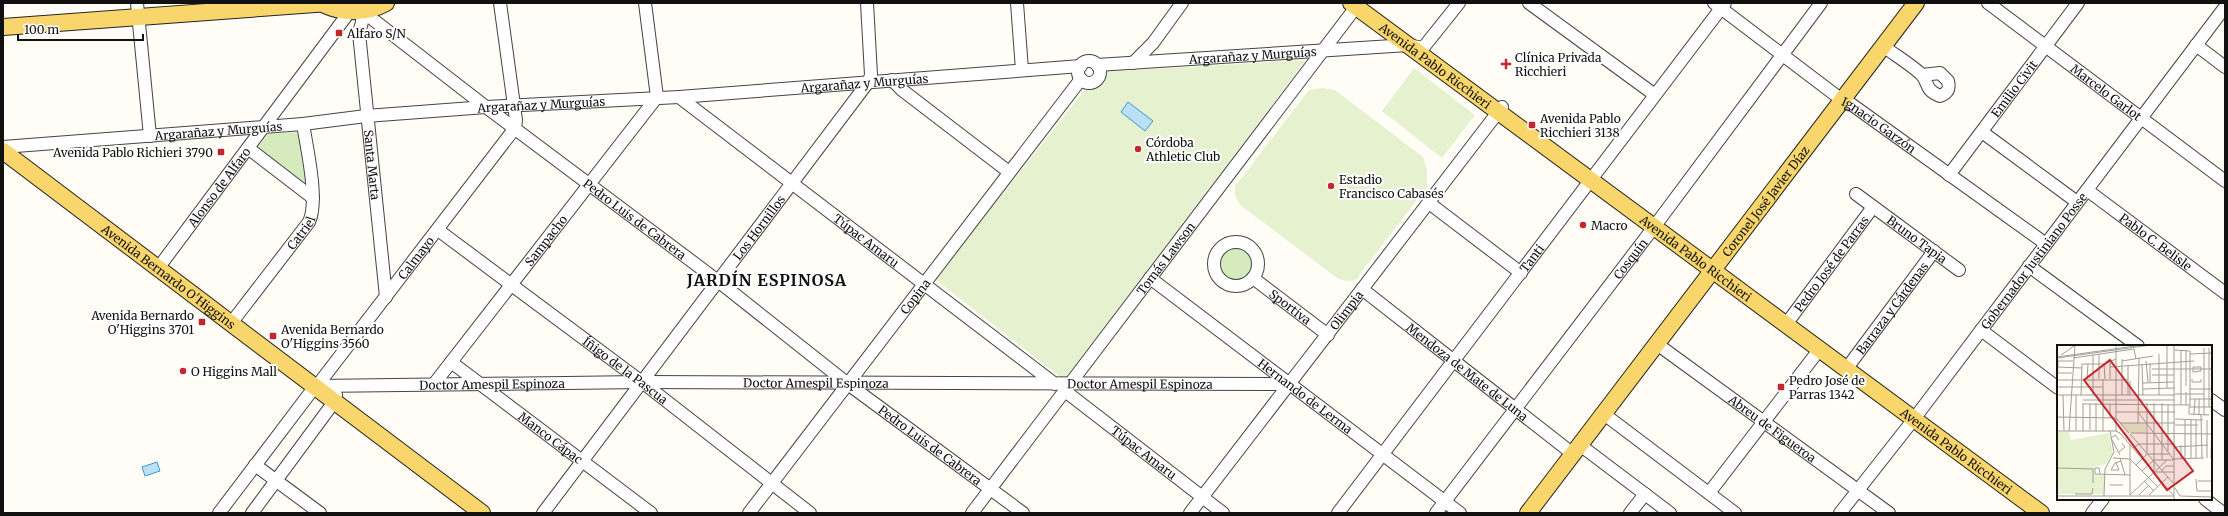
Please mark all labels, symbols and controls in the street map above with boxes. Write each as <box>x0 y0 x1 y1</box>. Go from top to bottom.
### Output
scale bar <box>18 16 143 42</box>
street label: Avenida Pablo Ricchieri <box>1376 19 1494 112</box>
text: 100 m <box>24 22 59 37</box>
place label: Alfaro S/N <box>346 26 407 41</box>
marker: Alfaro S/N <box>334 28 344 38</box>
street label: Argarañaz y Murguías <box>1187 43 1317 67</box>
place label: Clínica Privada Ricchieri <box>1515 50 1602 79</box>
street label: Emilio Civit <box>1988 57 2040 120</box>
marker: Clínica Privada Ricchieri <box>1500 58 1512 70</box>
street label: Marcelo Garlot <box>2068 60 2145 124</box>
street label: Argarañaz y Murguías <box>799 70 929 95</box>
street label: Argarañaz y Murguías <box>476 93 606 115</box>
street label: Ignacio Garzón <box>1839 93 1919 156</box>
place label: Avenida Pablo Ricchieri 3138 <box>1539 111 1621 140</box>
street label: Argarañaz y Murguías <box>153 118 283 143</box>
marker: Avenida Pablo Ricchieri 3138 <box>1527 120 1537 130</box>
street label: Santa Marta <box>361 129 384 201</box>
place label: Córdoba Athletic Club <box>1145 135 1220 164</box>
street label: Coronel José Javier Díaz <box>1718 142 1813 259</box>
street label: Alonso de Alfaro <box>184 144 253 230</box>
marker: Córdoba Athletic Club <box>1133 144 1143 154</box>
place label: Avenida Pablo Richieri 3790 <box>52 145 213 160</box>
marker: Avenida Pablo Richieri 3790 <box>216 147 226 157</box>
place label: Estadio Francisco Cabasés <box>1339 172 1444 201</box>
street label: Pedro Luis de Cabrera <box>581 175 690 262</box>
marker: Estadio Francisco Cabasés <box>1326 181 1336 191</box>
street label: Gobernador Justiniano Posse <box>1977 190 2090 332</box>
street label: Los Hornillos <box>729 192 788 263</box>
street label: Túpac Amaru <box>831 210 903 270</box>
street label: Pablo C. Belisle <box>2117 210 2195 273</box>
street label: Avenida Pablo Ricchieri <box>1636 211 1755 304</box>
street label: Sampacho <box>521 212 570 269</box>
street label: Pedro José de Parras <box>1791 212 1872 315</box>
street label: Bruno Tapia <box>1884 212 1951 267</box>
street label: Catriel <box>283 214 318 252</box>
place label: Macro <box>1591 218 1627 233</box>
street label: Tomás Lawson <box>1133 219 1198 297</box>
street label: Avenida Bernardo O'Higgins <box>98 220 239 332</box>
marker: Macro <box>1578 220 1588 230</box>
street label: Calmayo <box>394 233 437 282</box>
street label: Cosquín <box>1610 235 1650 282</box>
street label: Tanti <box>1516 241 1547 275</box>
street label: Barraza y Cárdenas <box>1853 259 1931 357</box>
district label: JARDÍN ESPINOSA <box>686 270 847 290</box>
street label: Copina <box>897 275 933 317</box>
street label: Sportiva <box>1266 286 1315 327</box>
street label: Olimpia <box>1326 287 1366 333</box>
place label: Avenida Bernardo O'Higgins 3701 <box>90 308 195 337</box>
marker: Avenida Bernardo O'Higgins 3701 <box>197 317 207 327</box>
street label: Mendoza de Mate de Luna <box>1404 319 1532 424</box>
place label: Avenida Bernardo O'Higgins 3560 <box>280 322 384 351</box>
marker: Avenida Bernardo O'Higgins 3560 <box>268 331 278 341</box>
street label: Íñigo de la Pascua <box>580 333 671 407</box>
inset map <box>2057 345 2212 500</box>
street label: Hernando de Lerma <box>1255 355 1356 437</box>
place label: O Higgins Mall <box>191 364 277 379</box>
marker: O Higgins Mall <box>178 366 188 376</box>
place label: Pedro José de Parras 1342 <box>1789 373 1865 402</box>
street label: Doctor Amespil Espinoza <box>419 375 565 392</box>
street label: Doctor Amespil Espinoza <box>743 375 889 390</box>
street label: Doctor Amespil Espinoza <box>1067 376 1213 391</box>
marker: Pedro José de Parras 1342 <box>1776 382 1786 392</box>
street label: Abreu de Figueroa <box>1725 391 1820 465</box>
street label: Pedro Luis de Cabrera <box>876 402 985 488</box>
street label: Avenida Pablo Ricchieri <box>1897 404 2015 497</box>
street label: Manco Cápac <box>516 408 586 466</box>
street label: Túpac Amaru <box>1109 422 1180 482</box>

